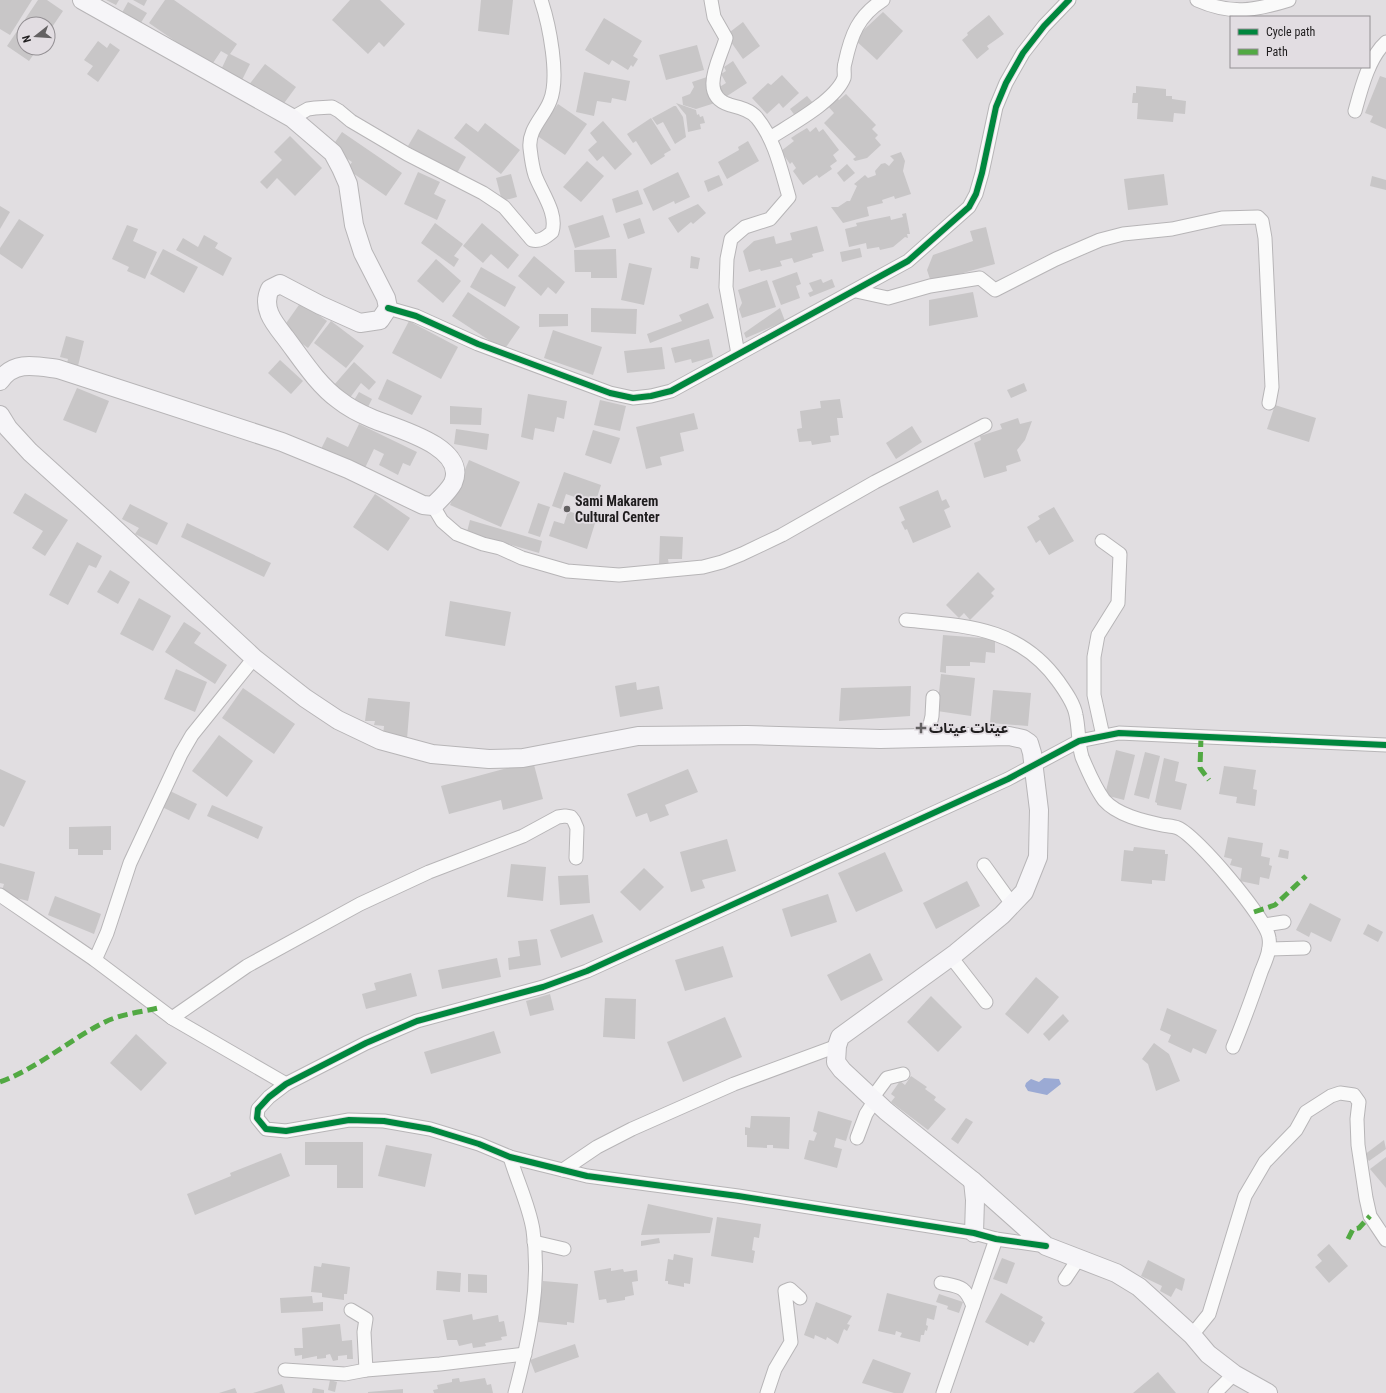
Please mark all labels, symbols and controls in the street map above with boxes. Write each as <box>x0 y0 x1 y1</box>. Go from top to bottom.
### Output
north arrow <box>16 16 56 56</box>
legend <box>1230 16 1370 68</box>
text: Cycle path <box>1266 25 1316 39</box>
text: N <box>20 33 34 44</box>
text: Path <box>1266 45 1288 59</box>
place label: Sami Makarem Cultural Center <box>575 493 660 525</box>
marker: Sami Makarem Cultural Center <box>562 504 572 514</box>
place label: عيتات عيتات <box>929 720 1009 736</box>
marker: عيتات عيتات <box>916 723 926 733</box>

